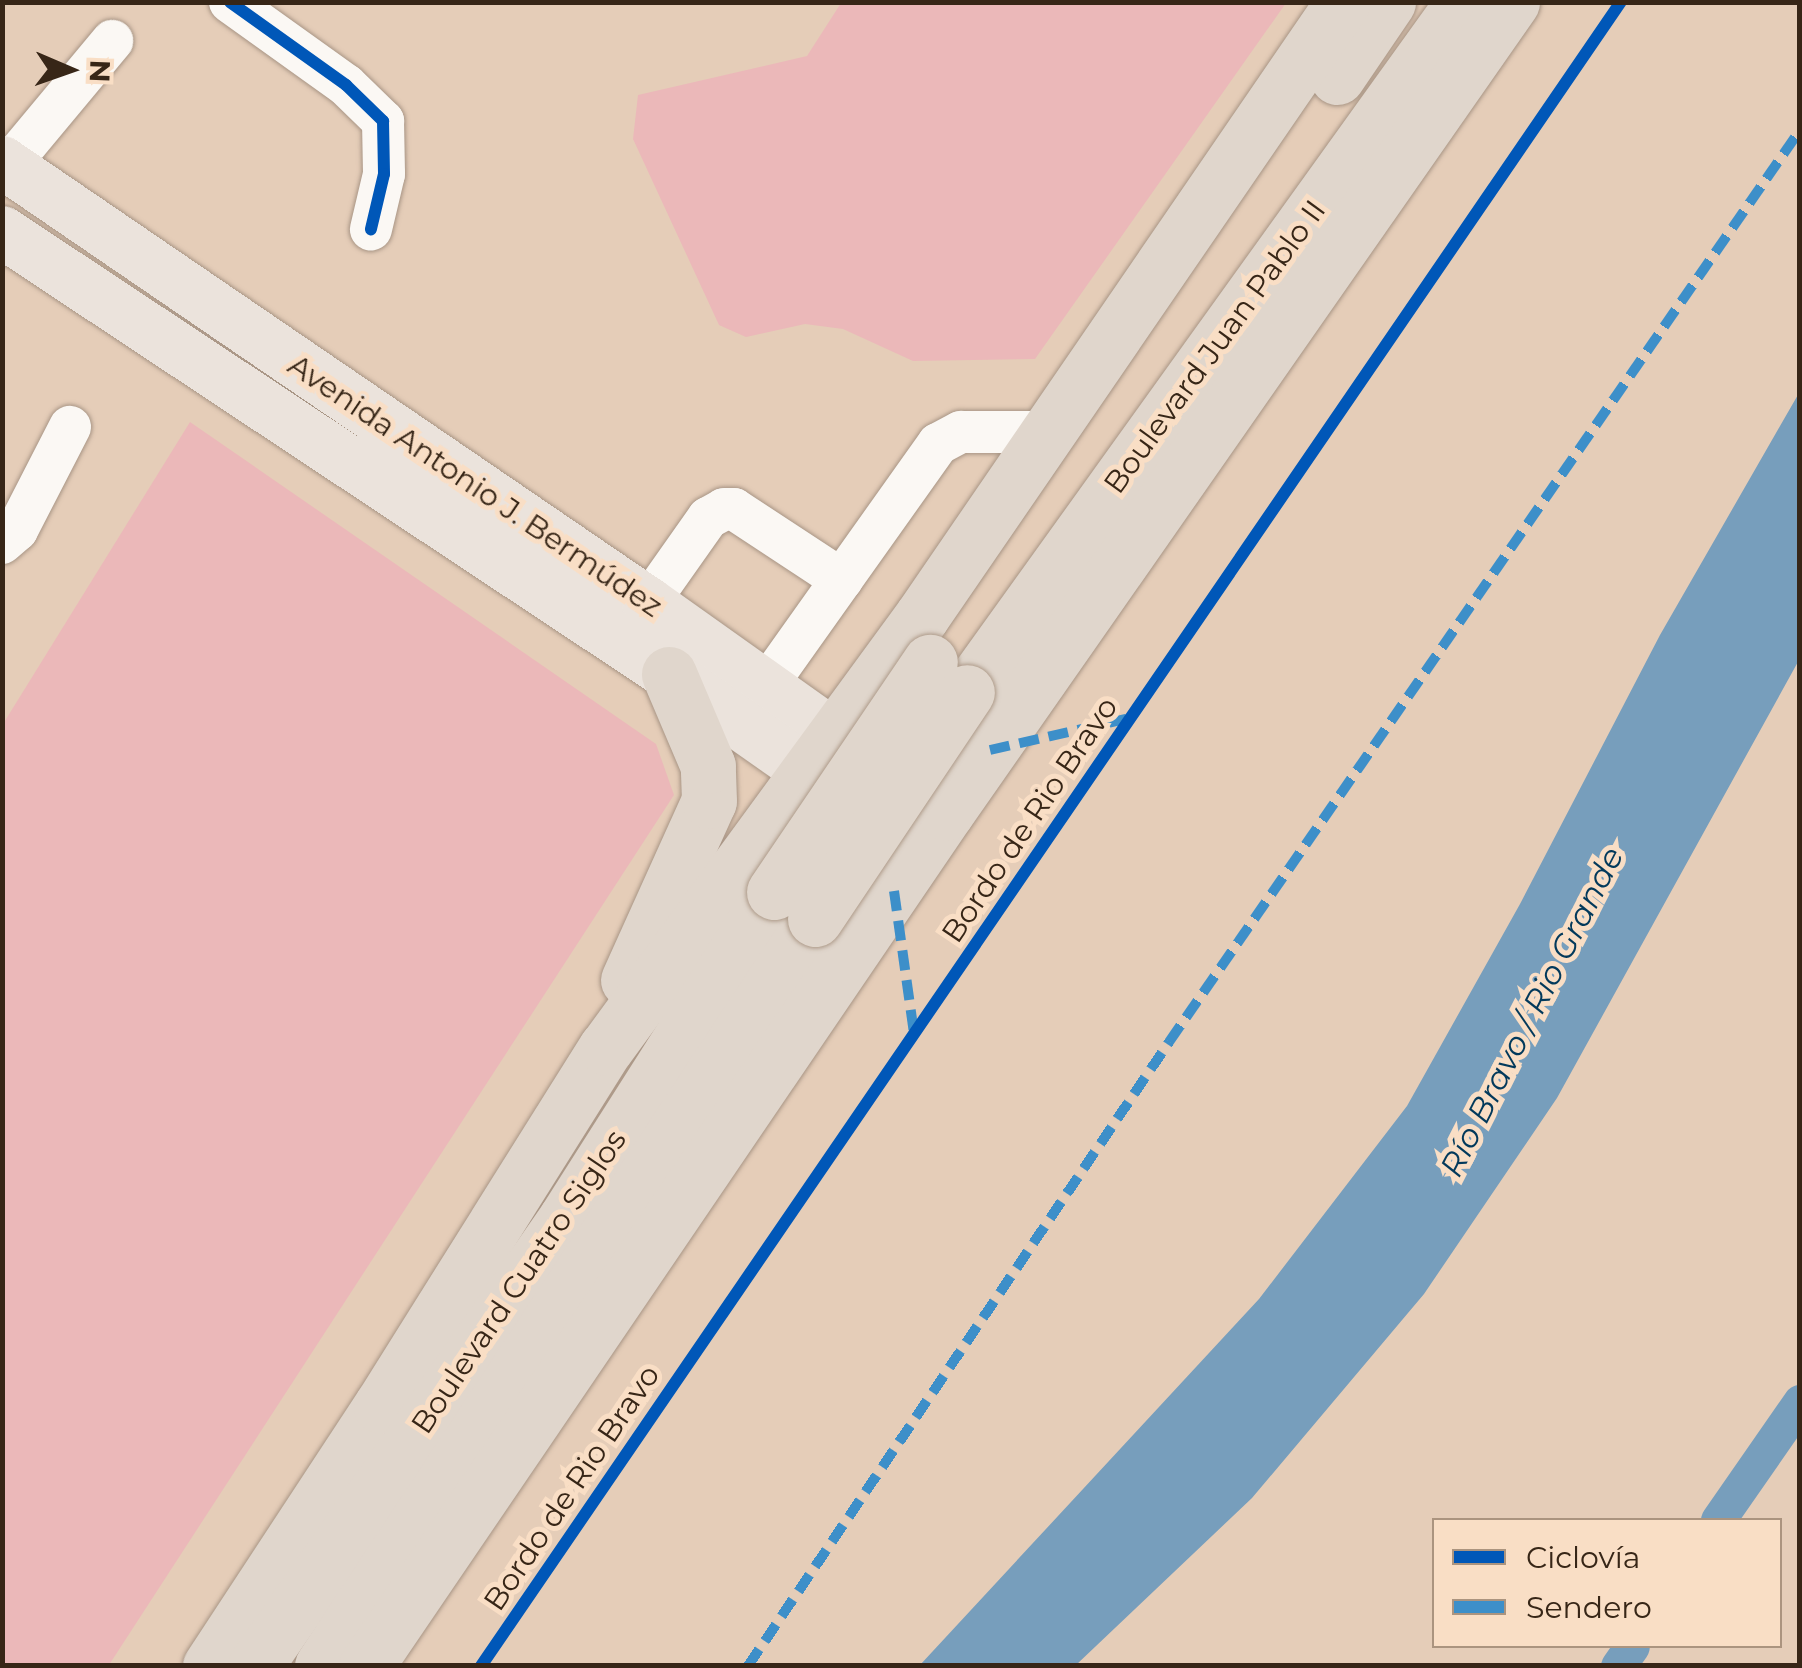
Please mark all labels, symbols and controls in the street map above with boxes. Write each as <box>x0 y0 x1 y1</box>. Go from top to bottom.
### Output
north arrow <box>20 20 120 120</box>
text: N <box>83 59 117 83</box>
street label: Boulevard Juan Pablo II <box>1096 193 1334 501</box>
street label: Avenida Antonio J. Bermúdez <box>281 347 669 625</box>
street label: Bordo de Rio Bravo <box>934 690 1126 950</box>
water label: Río Bravo / Rio Grande <box>1432 841 1632 1183</box>
street label: Boulevard Cuatro Siglos <box>404 1123 634 1441</box>
street label: Bordo de Rio Bravo <box>476 1358 668 1618</box>
legend <box>1432 1518 1782 1648</box>
text: Ciclovía <box>1526 1539 1640 1576</box>
text: Sendero <box>1526 1589 1652 1626</box>

